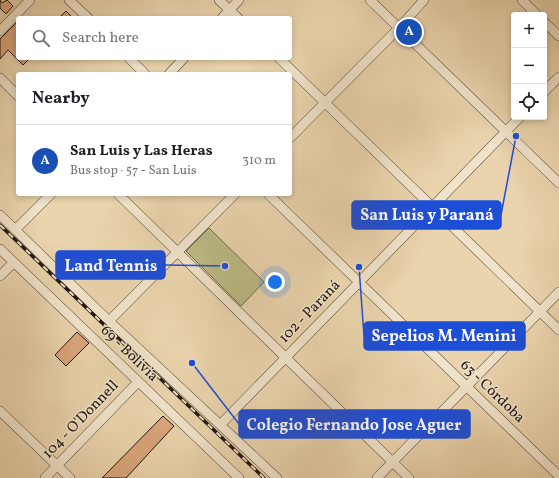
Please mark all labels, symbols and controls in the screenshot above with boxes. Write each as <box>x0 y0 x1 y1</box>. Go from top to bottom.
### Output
map controls <box>511 12 547 120</box>
button: + <box>511 12 547 48</box>
search box <box>16 16 292 60</box>
pin: A <box>396 17 422 47</box>
icon: search <box>30 27 52 49</box>
text: Search here <box>62 28 139 49</box>
button: − <box>511 48 547 84</box>
button: locate <box>511 84 547 120</box>
text: Nearby <box>32 87 90 110</box>
text: San Luis y Las Heras <box>70 141 213 162</box>
text: A <box>40 152 50 170</box>
text: 310 m <box>242 152 276 170</box>
text: Bus stop · 57 - San Luis <box>70 162 197 180</box>
callout: San Luis y Paraná <box>352 201 501 229</box>
text: San Luis y Paraná <box>360 205 494 227</box>
callout: Land Tennis <box>56 251 165 279</box>
text: Land Tennis <box>65 256 157 278</box>
your location <box>265 272 285 292</box>
street label: 102 - Paraná <box>274 276 346 348</box>
street label: 69 - Bolivia <box>95 321 163 387</box>
callout: Sepelios M. Menini <box>364 322 525 350</box>
text: Sepelios M. Menini <box>372 326 517 348</box>
street label: 63 - Córdoba <box>455 356 529 428</box>
street label: 104 - O'Donnell <box>38 376 124 464</box>
callout: Colegio Fernando Jose Aguer <box>239 410 470 438</box>
text: Colegio Fernando Jose Aguer <box>246 415 462 437</box>

